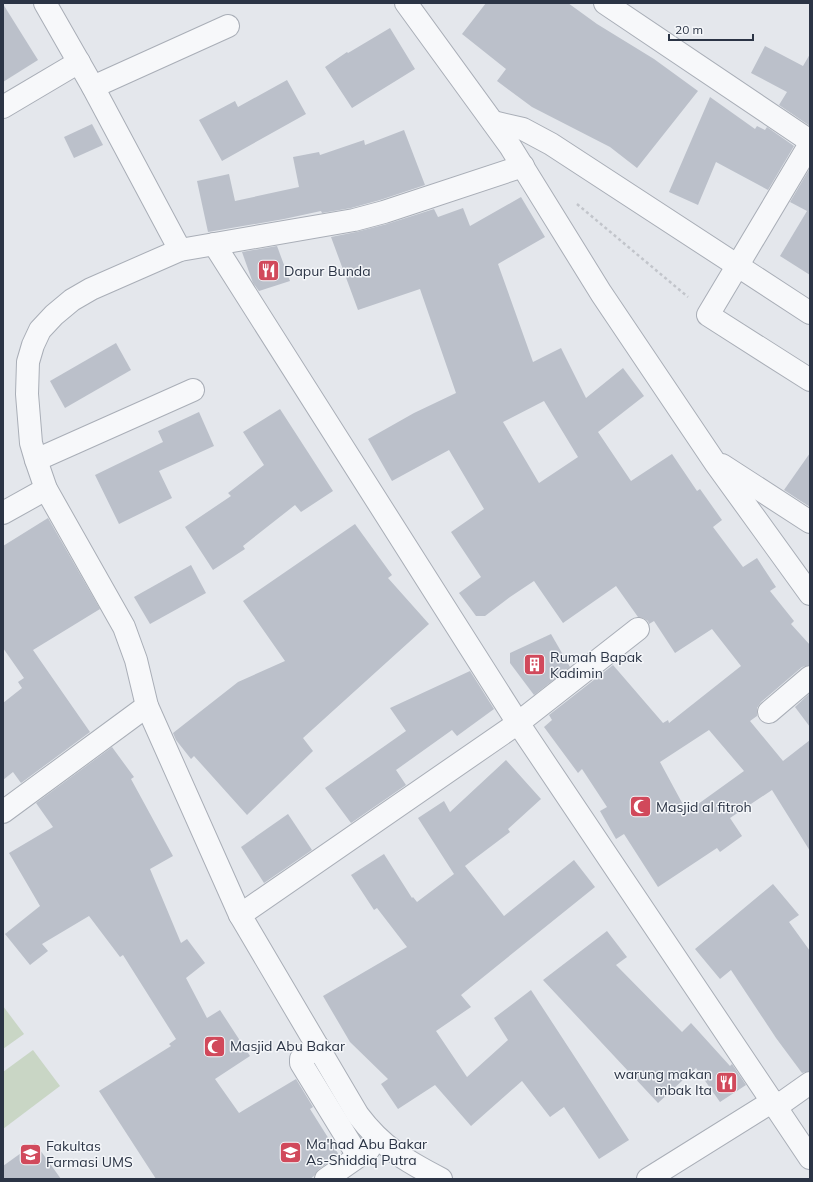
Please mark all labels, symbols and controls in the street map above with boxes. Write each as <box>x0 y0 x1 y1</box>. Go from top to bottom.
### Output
scale bar <box>669 16 753 42</box>
text: 20 m <box>675 22 703 37</box>
restaurant icon: Dapur Bunda <box>255 258 281 284</box>
place label: Dapur Bunda <box>284 262 371 280</box>
place label: Rumah Bapak Kadimin <box>550 648 643 682</box>
building icon: Rumah Bapak Kadimin <box>522 652 548 678</box>
mosque icon: Masjid al fitroh <box>628 794 654 820</box>
place label: Masjid al fitroh <box>656 798 752 816</box>
mosque icon: Masjid Abu Bakar <box>202 1033 228 1059</box>
place label: Masjid Abu Bakar <box>230 1037 346 1055</box>
place label: warung makan mbak Ita <box>614 1065 712 1099</box>
restaurant icon: warung makan mbak Ita <box>714 1069 740 1095</box>
place label: Ma'had Abu Bakar As-Shiddiq Putra <box>306 1135 428 1169</box>
place label: Fakultas Farmasi UMS <box>46 1137 133 1171</box>
school or university icon: Ma'had Abu Bakar As-Shiddiq Putra <box>278 1139 304 1165</box>
school or university icon: Fakultas Farmasi UMS <box>18 1141 44 1167</box>

